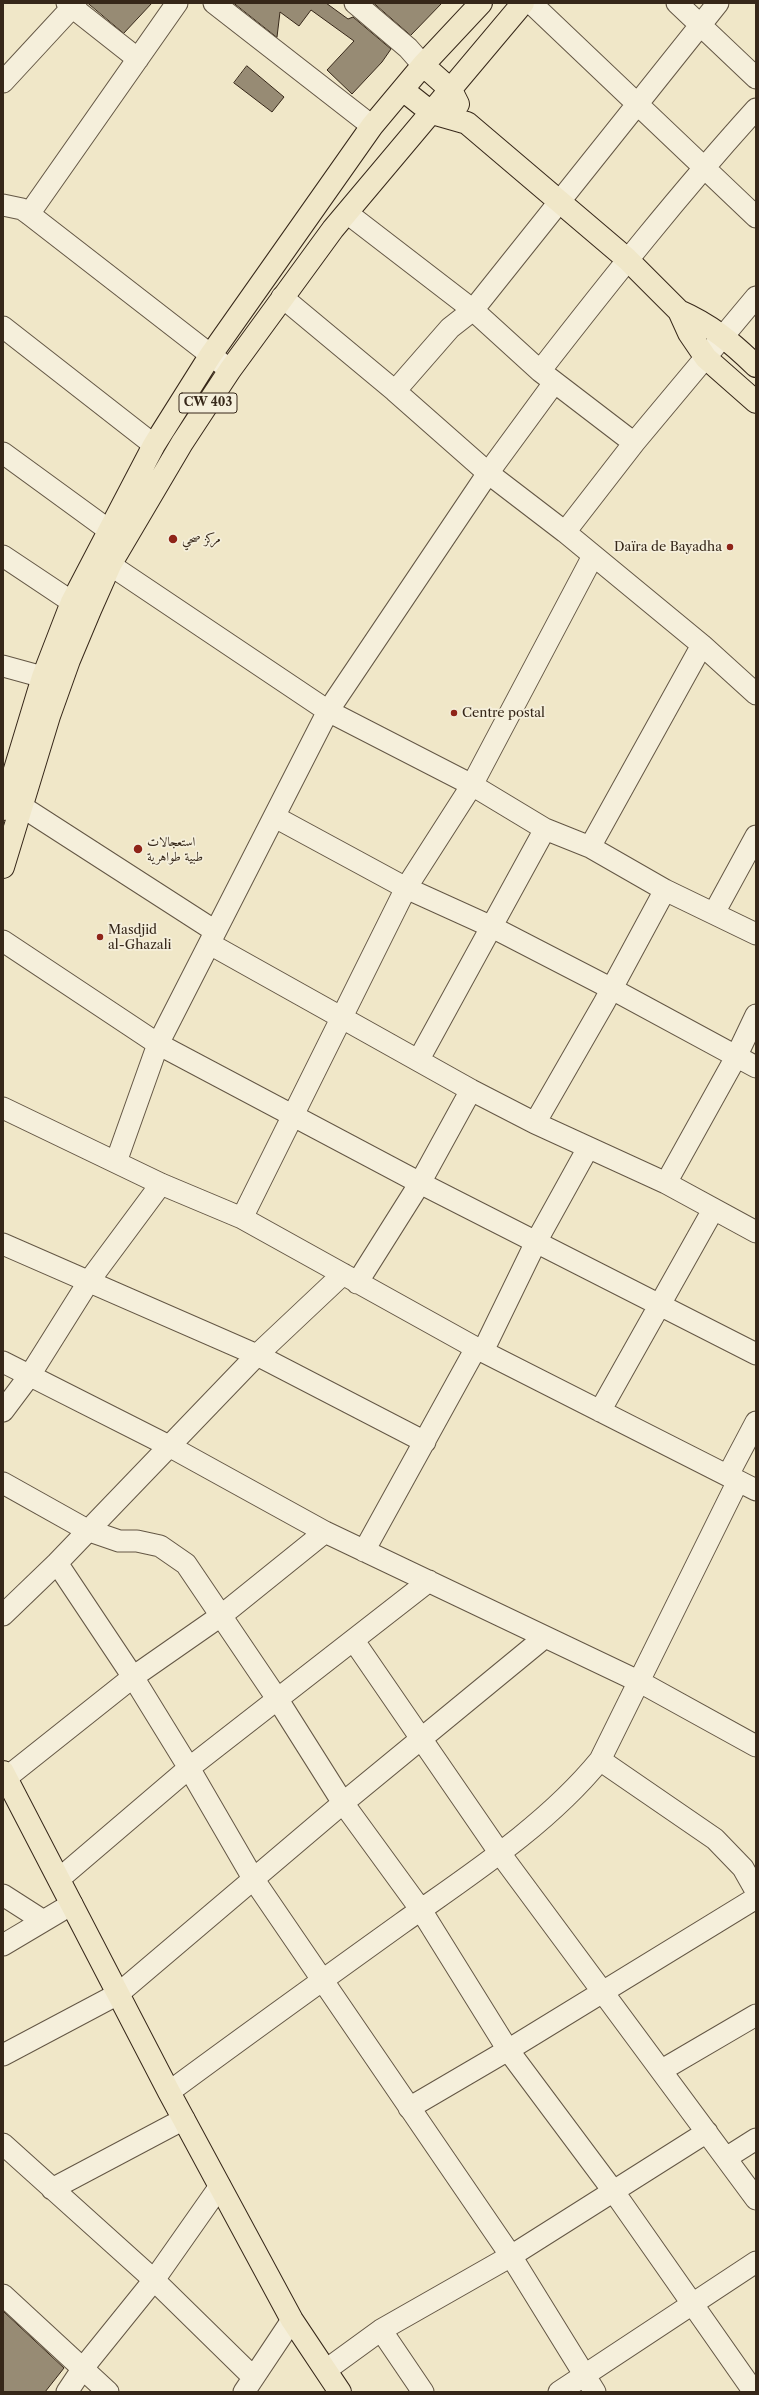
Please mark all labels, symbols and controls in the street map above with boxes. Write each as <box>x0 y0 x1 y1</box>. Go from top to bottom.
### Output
road number: CW 403 <box>179 393 237 413</box>
place label: مركز صحي <box>182 531 221 547</box>
marker: مركز صحي <box>167 533 179 545</box>
place label: Daïra de Bayadha <box>614 539 722 555</box>
marker: Daïra de Bayadha <box>725 542 735 552</box>
place label: Centre postal <box>462 705 545 721</box>
marker: Centre postal <box>449 708 459 718</box>
place label: استعجالات طبية طواهرية <box>147 834 203 865</box>
marker: استعجالات طبية طواهرية <box>132 843 144 855</box>
place label: Masdjid al-Ghazali <box>108 922 172 953</box>
marker: Masdjid al-Ghazali <box>95 932 105 942</box>

